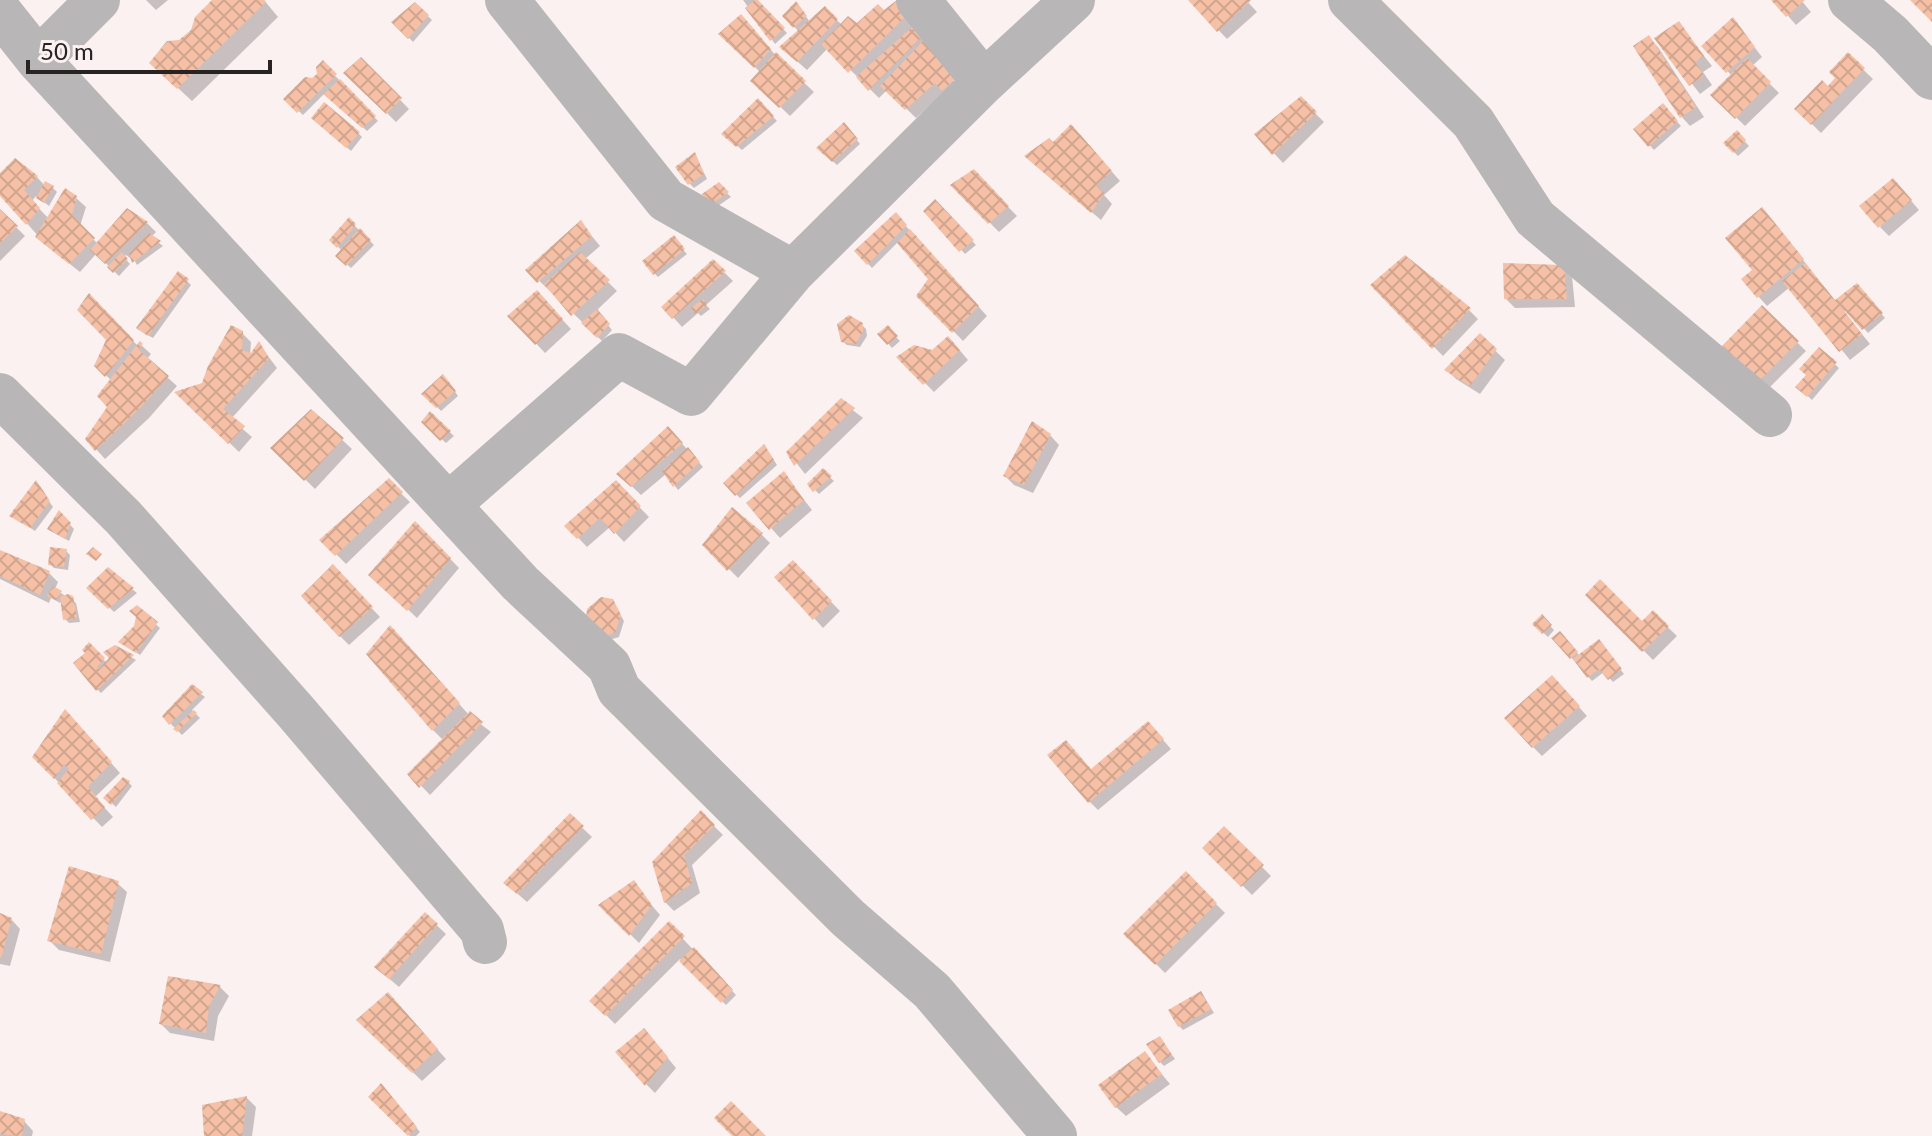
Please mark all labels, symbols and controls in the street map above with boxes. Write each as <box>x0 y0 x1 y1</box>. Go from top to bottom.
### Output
scale bar <box>28 24 270 74</box>
text: 50 m <box>40 36 94 65</box>

